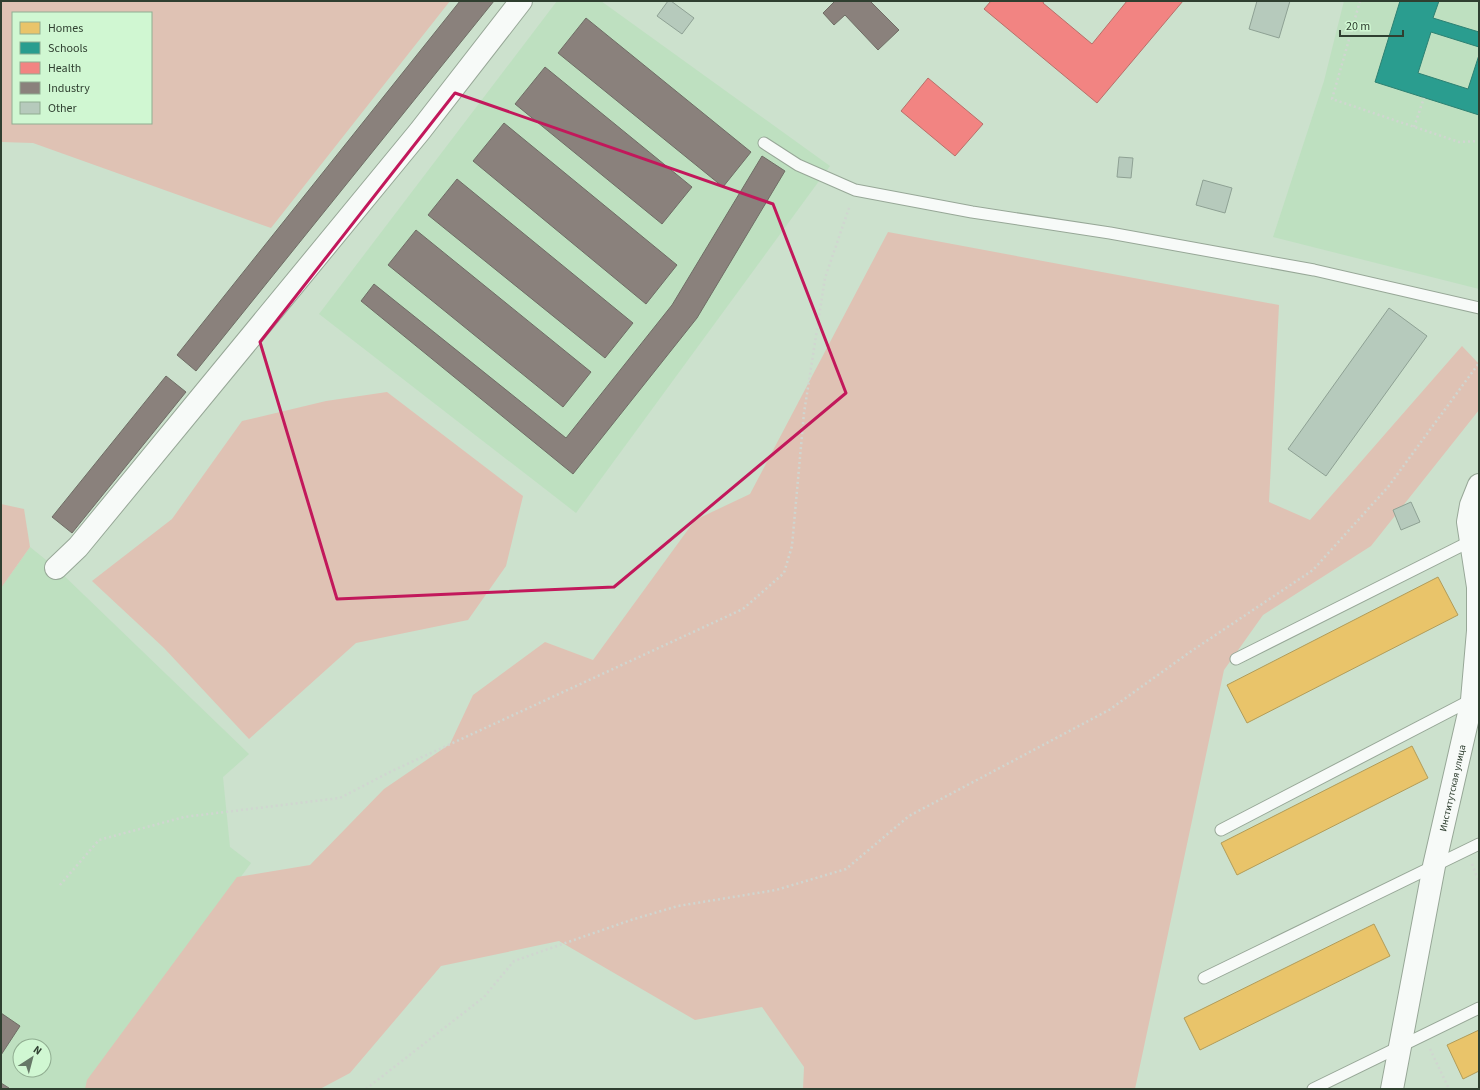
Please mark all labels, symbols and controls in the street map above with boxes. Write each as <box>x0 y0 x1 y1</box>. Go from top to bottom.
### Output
legend <box>12 12 152 124</box>
scale bar <box>1340 12 1403 38</box>
text: 20 m <box>1346 18 1370 35</box>
text: Homes <box>48 20 83 37</box>
text: Schools <box>48 40 88 57</box>
text: Health <box>48 60 81 77</box>
text: Industry <box>48 80 90 97</box>
text: Other <box>48 100 78 117</box>
street label: Институтская улица <box>1436 743 1470 833</box>
north arrow <box>12 1038 52 1078</box>
text: N <box>30 1042 45 1059</box>

